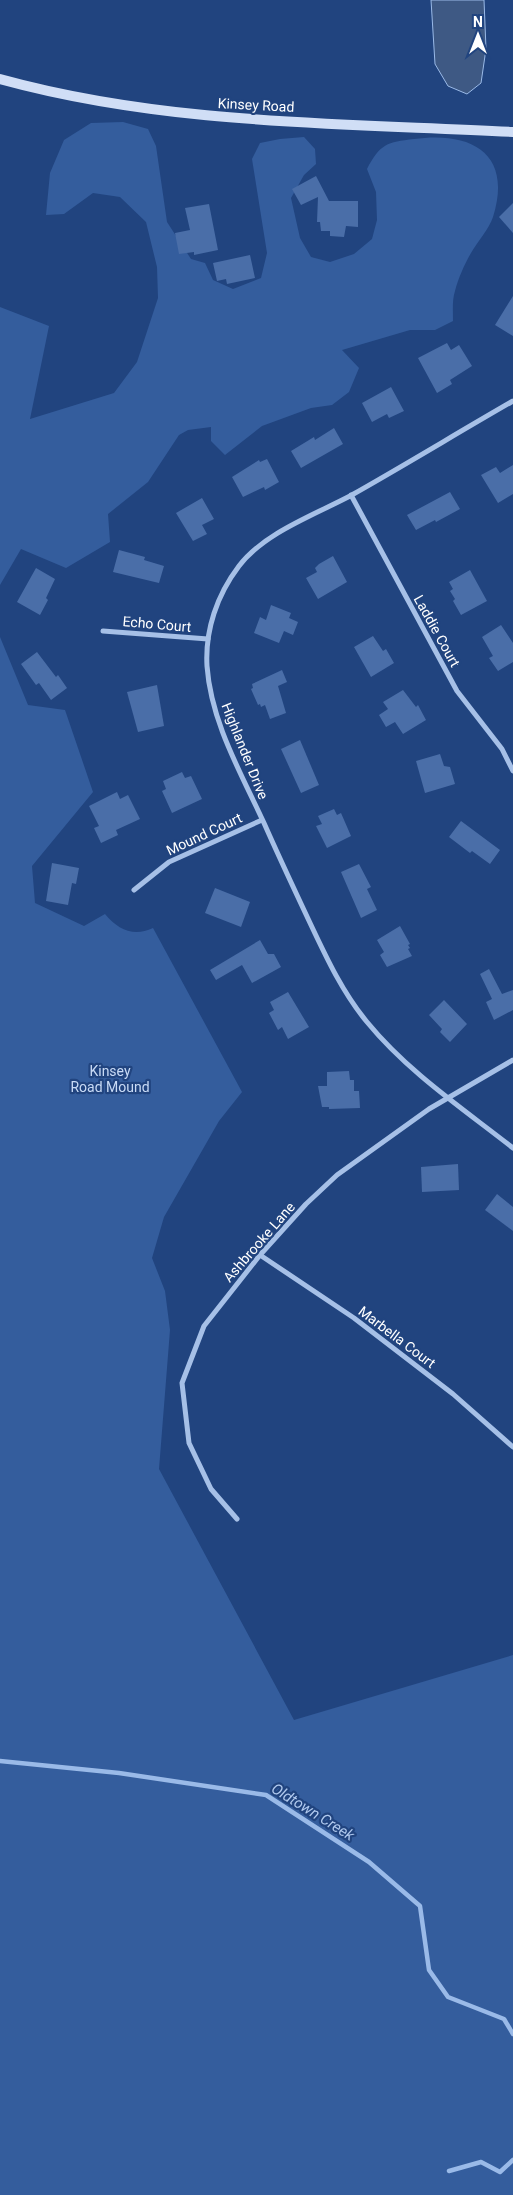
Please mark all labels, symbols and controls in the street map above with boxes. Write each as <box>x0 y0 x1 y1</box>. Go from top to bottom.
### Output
north arrow <box>453 10 503 60</box>
text: N <box>473 14 483 30</box>
street label: Kinsey Road <box>217 95 295 115</box>
street label: Laddie Court <box>411 592 464 670</box>
street label: Echo Court <box>122 613 192 635</box>
street label: Highlander Drive <box>218 700 272 802</box>
street label: Mound Court <box>164 809 245 858</box>
park label: Kinsey Road Mound <box>70 1063 150 1095</box>
street label: Ashbrooke Lane <box>220 1199 298 1285</box>
street label: Marbella Court <box>355 1303 439 1371</box>
water label: Oldtown Creek <box>268 1779 358 1845</box>

